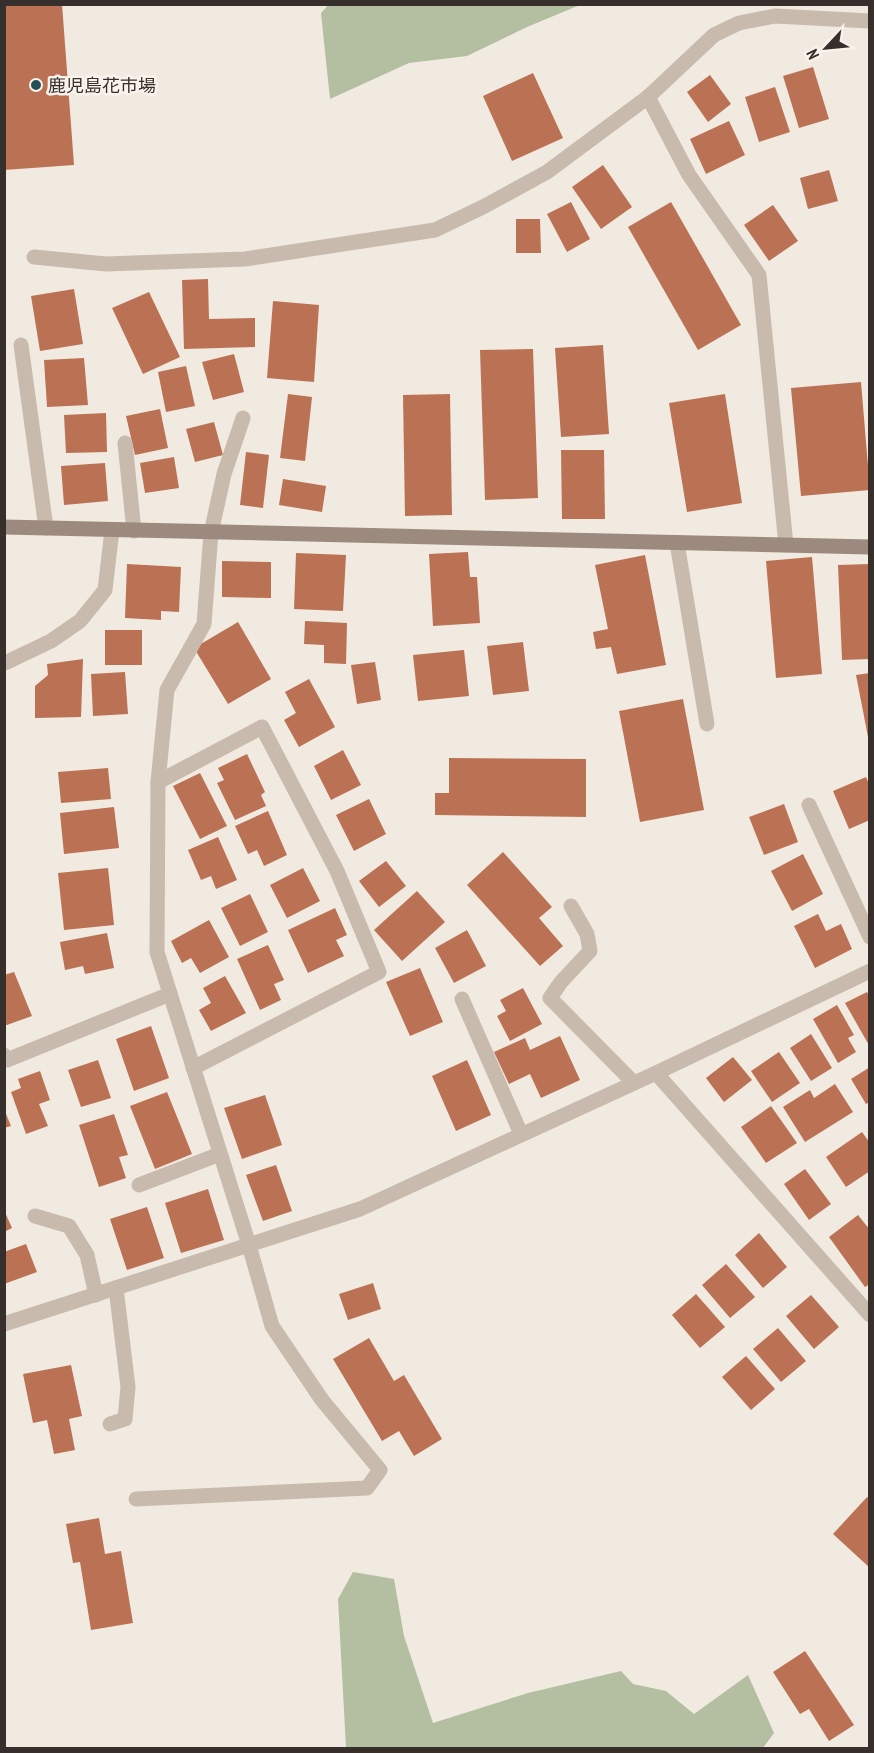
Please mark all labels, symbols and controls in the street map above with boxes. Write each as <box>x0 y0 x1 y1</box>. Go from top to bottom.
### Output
north arrow <box>796 18 856 78</box>
text: N <box>802 46 823 63</box>
place label: 鹿児島花市場 <box>48 74 156 97</box>
marker: 鹿児島花市場 <box>29 78 43 92</box>

